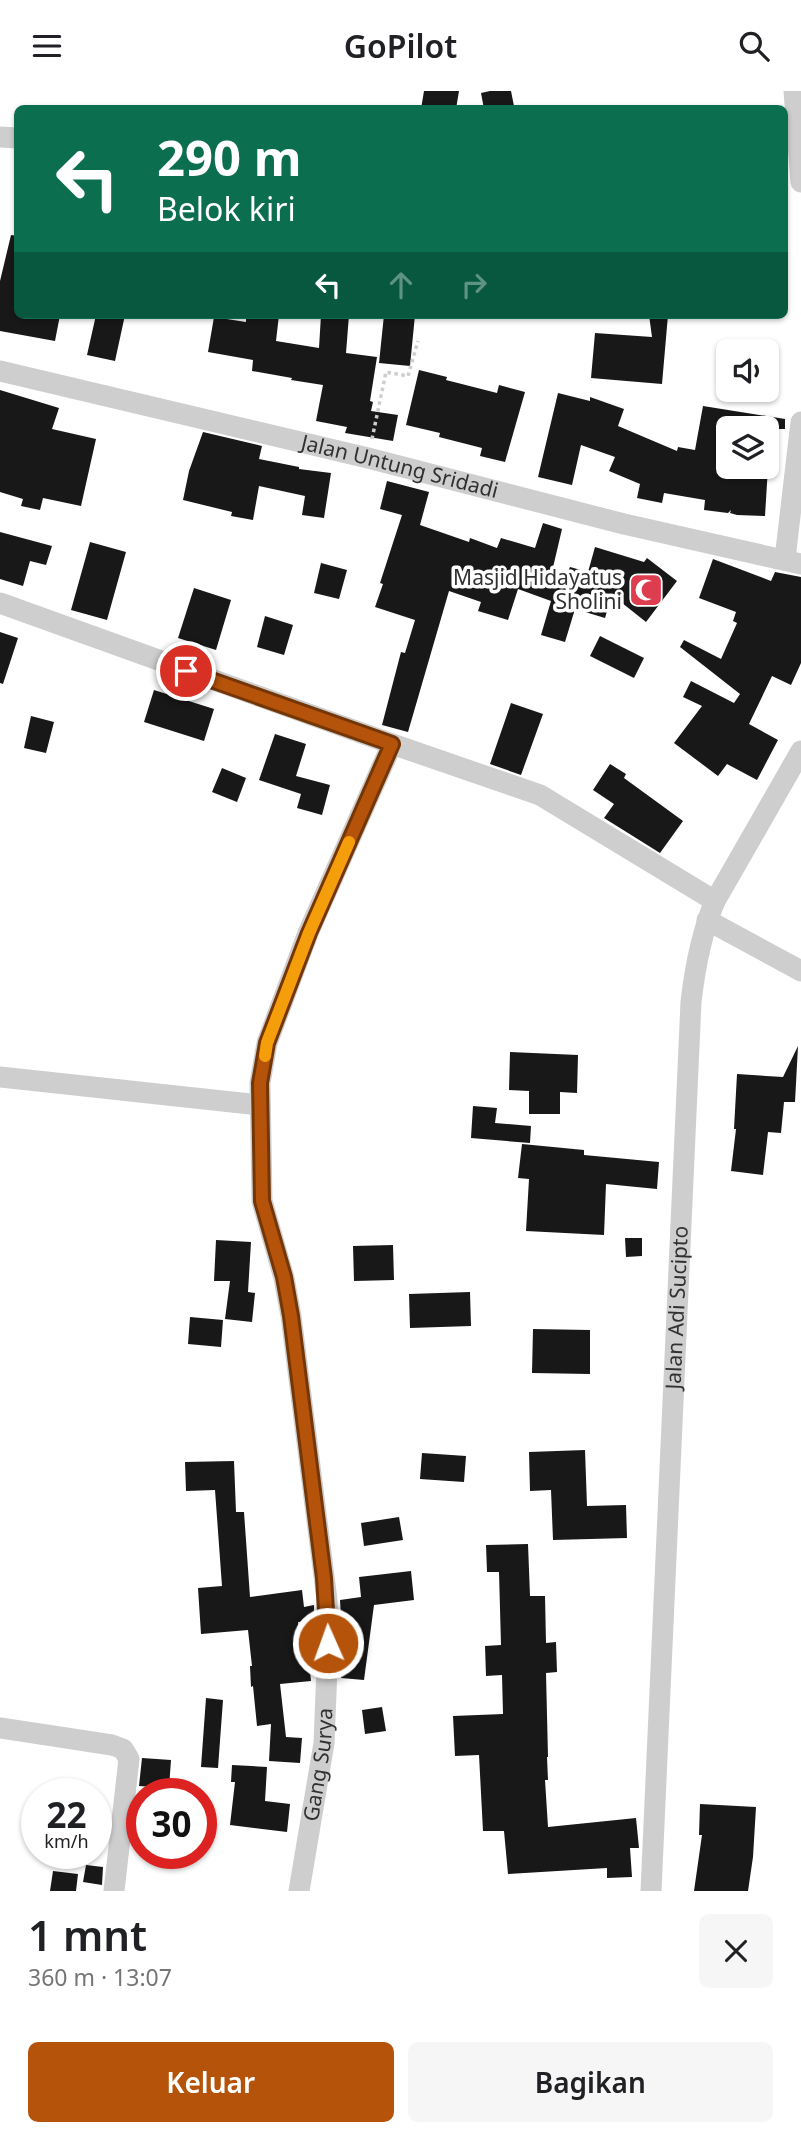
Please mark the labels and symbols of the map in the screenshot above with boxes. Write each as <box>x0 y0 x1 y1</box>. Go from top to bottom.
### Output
street label: Jalan Untung Sridadi <box>297 427 501 504</box>
place label: Masjid Hidayatus Sholini <box>453 563 622 615</box>
mosque icon: Masjid Hidayatus Sholini <box>627 571 665 609</box>
pin <box>156 641 216 701</box>
street label: Jalan Adi Sucipto <box>658 1225 694 1392</box>
position arrow <box>291 1606 365 1680</box>
street label: Gang Surya <box>296 1707 338 1823</box>
speed limit sign: 30 <box>126 1778 217 1869</box>

